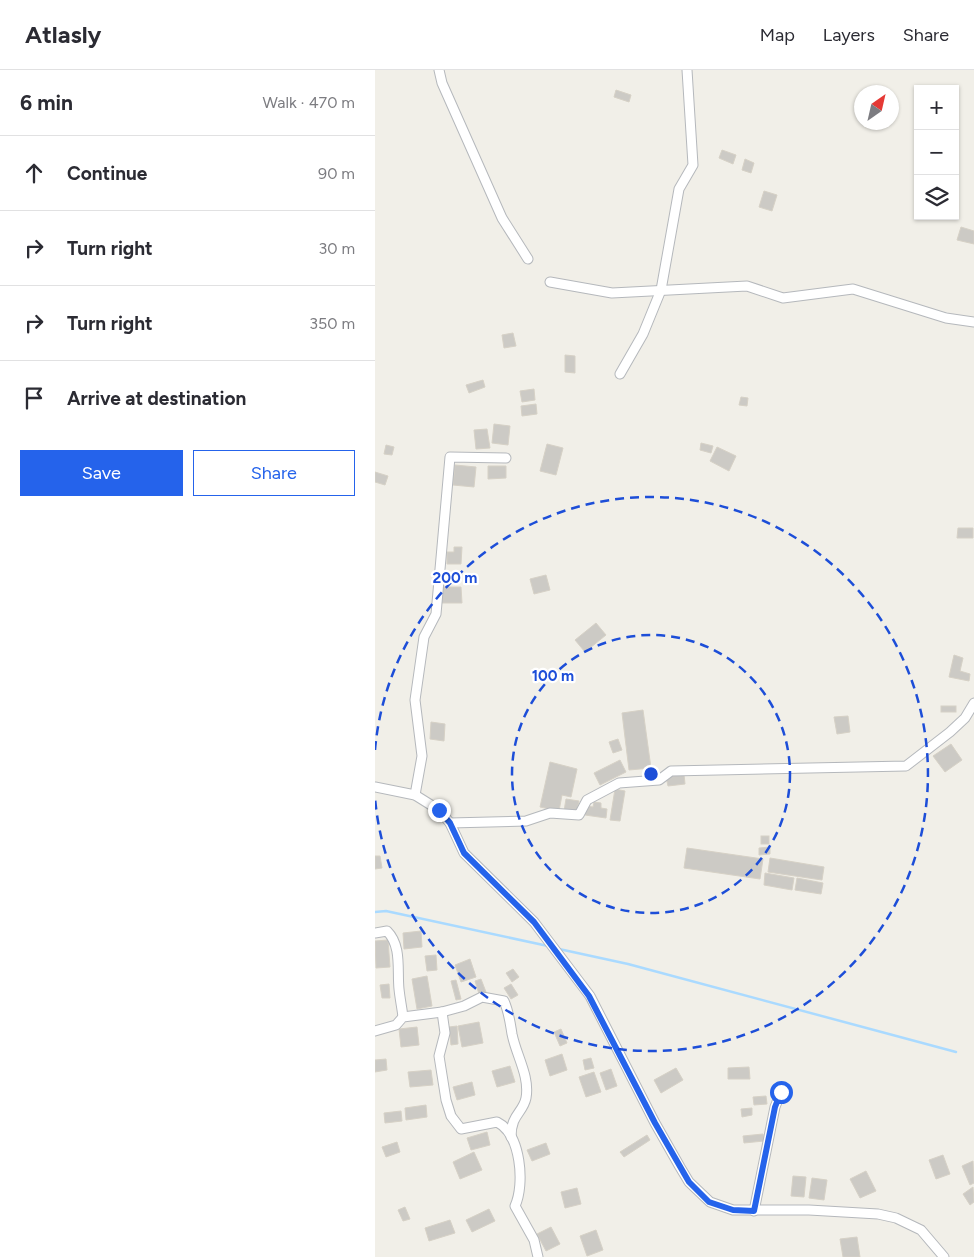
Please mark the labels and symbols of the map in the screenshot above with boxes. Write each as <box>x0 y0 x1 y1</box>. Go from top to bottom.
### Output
north arrow <box>854 85 899 130</box>
text: 200 m <box>433 569 477 587</box>
text: 100 m <box>532 667 574 685</box>
centre of rings <box>642 765 660 783</box>
route end <box>428 799 451 822</box>
route start <box>770 1081 793 1104</box>

